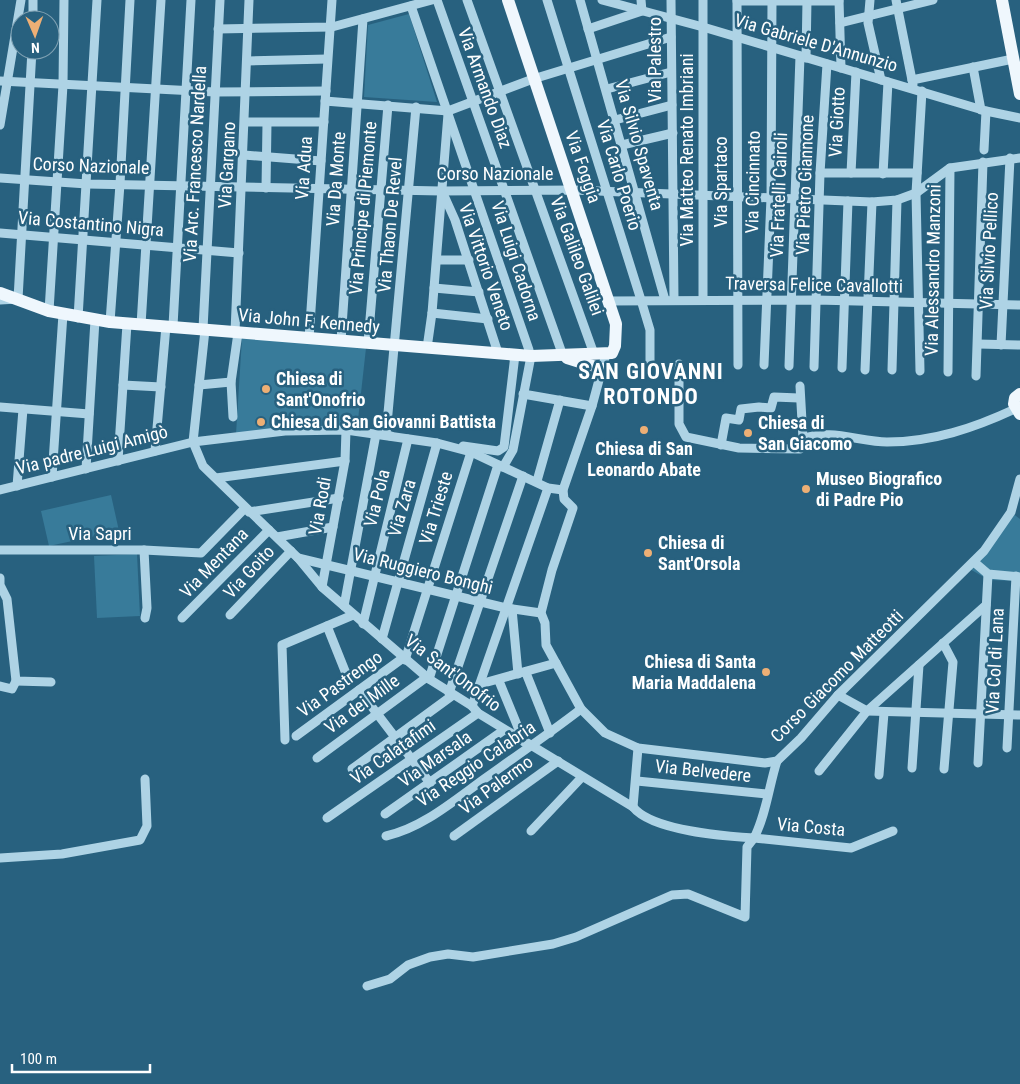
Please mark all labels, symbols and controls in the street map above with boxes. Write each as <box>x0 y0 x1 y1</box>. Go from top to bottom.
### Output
street label: Via Gabriele D'Annunzio <box>732 9 900 76</box>
north arrow <box>10 10 60 60</box>
street label: Via Palestro <box>644 17 665 103</box>
street label: Via Armando Diaz <box>454 25 517 151</box>
text: N <box>31 40 40 56</box>
street label: Via Matteo Renato Imbriani <box>676 53 697 247</box>
street label: Via Arc. Francesco Nardella <box>179 65 210 263</box>
street label: Via Silvio Spaventa <box>611 77 668 213</box>
street label: Via Giotto <box>824 86 849 158</box>
street label: Via Pietro Giannone <box>792 114 817 255</box>
street label: Via Carlo Poerio <box>593 117 646 233</box>
street label: Via Principe di Piemonte <box>344 120 381 296</box>
street label: Via Gargano <box>214 121 239 209</box>
street label: Via Foggia <box>561 128 606 206</box>
street label: Via Cincinnato <box>741 130 764 234</box>
street label: Via Da Monte <box>322 131 349 227</box>
street label: Via Fratelli Cairoli <box>766 132 791 258</box>
street label: Via Adua <box>291 136 316 200</box>
street label: Via Spartaco <box>710 136 731 228</box>
street label: Corso Nazionale <box>32 153 150 178</box>
street label: Via Thaon De Revel <box>373 156 406 294</box>
street label: Corso Nazionale <box>437 163 553 184</box>
street label: Via Alessandro Manzoni <box>921 184 944 356</box>
street label: Via Silvio Pellico <box>975 192 1002 310</box>
street label: Via Galileo Galilei <box>546 194 609 318</box>
street label: Via Luigi Cadorna <box>487 198 546 323</box>
street label: Via Vittorio Veneto <box>455 201 518 333</box>
street label: Via Costantino Nigra <box>17 207 165 240</box>
street label: Traversa Felice Cavallotti <box>725 272 903 297</box>
street label: Via John F. Kennedy <box>237 304 381 337</box>
district label: SAN GIOVANNI ROTONDO <box>578 359 724 409</box>
place label: Chiesa di Sant'Onofrio <box>276 368 366 410</box>
marker: Chiesa di Sant'Onofrio <box>260 383 272 395</box>
place label: Chiesa di San Giovanni Battista <box>271 411 496 432</box>
place label: Chiesa di San Giacomo <box>758 412 852 454</box>
marker: Chiesa di San Giovanni Battista <box>255 416 267 428</box>
street label: Via padre Luigi Amigò <box>14 421 170 479</box>
marker: Chiesa di San Leonardo Abate <box>638 424 650 436</box>
marker: Chiesa di San Giacomo <box>742 427 754 439</box>
place label: Chiesa di San Leonardo Abate <box>587 438 701 480</box>
street label: Via Pola <box>359 467 394 529</box>
place label: Museo Biografico di Padre Pio <box>816 468 942 510</box>
street label: Via Trieste <box>414 469 457 547</box>
street label: Via Rodi <box>304 475 335 537</box>
street label: Via Zara <box>383 477 420 539</box>
marker: Museo Biografico di Padre Pio <box>800 483 812 495</box>
street label: Via Sapri <box>68 523 132 544</box>
street label: Via Mentana <box>175 523 252 602</box>
place label: Chiesa di Sant'Orsola <box>658 532 740 574</box>
street label: Via Goito <box>219 541 278 603</box>
street label: Via Ruggiero Bonghi <box>351 543 495 598</box>
marker: Chiesa di Sant'Orsola <box>642 547 654 559</box>
street label: Corso Giacomo Matteotti <box>766 605 907 746</box>
street label: Via Col di Lana <box>981 607 1008 715</box>
street label: Via Sant'Onofrio <box>401 630 506 716</box>
street label: Via Pastrengo <box>293 646 386 721</box>
place label: Chiesa di Santa Maria Maddalena <box>632 651 756 693</box>
marker: Chiesa di Santa Maria Maddalena <box>760 666 772 678</box>
street label: Via dei Mille <box>320 670 403 738</box>
street label: Via Calatafimi <box>346 715 439 789</box>
street label: Via Reggio Calabria <box>412 716 539 811</box>
street label: Via Marsala <box>394 726 475 791</box>
street label: Via Palermo <box>455 751 537 818</box>
street label: Via Belvedere <box>654 755 752 786</box>
street label: Via Costa <box>776 813 846 840</box>
scale bar <box>12 1042 150 1074</box>
text: 100 m <box>20 1050 57 1068</box>

